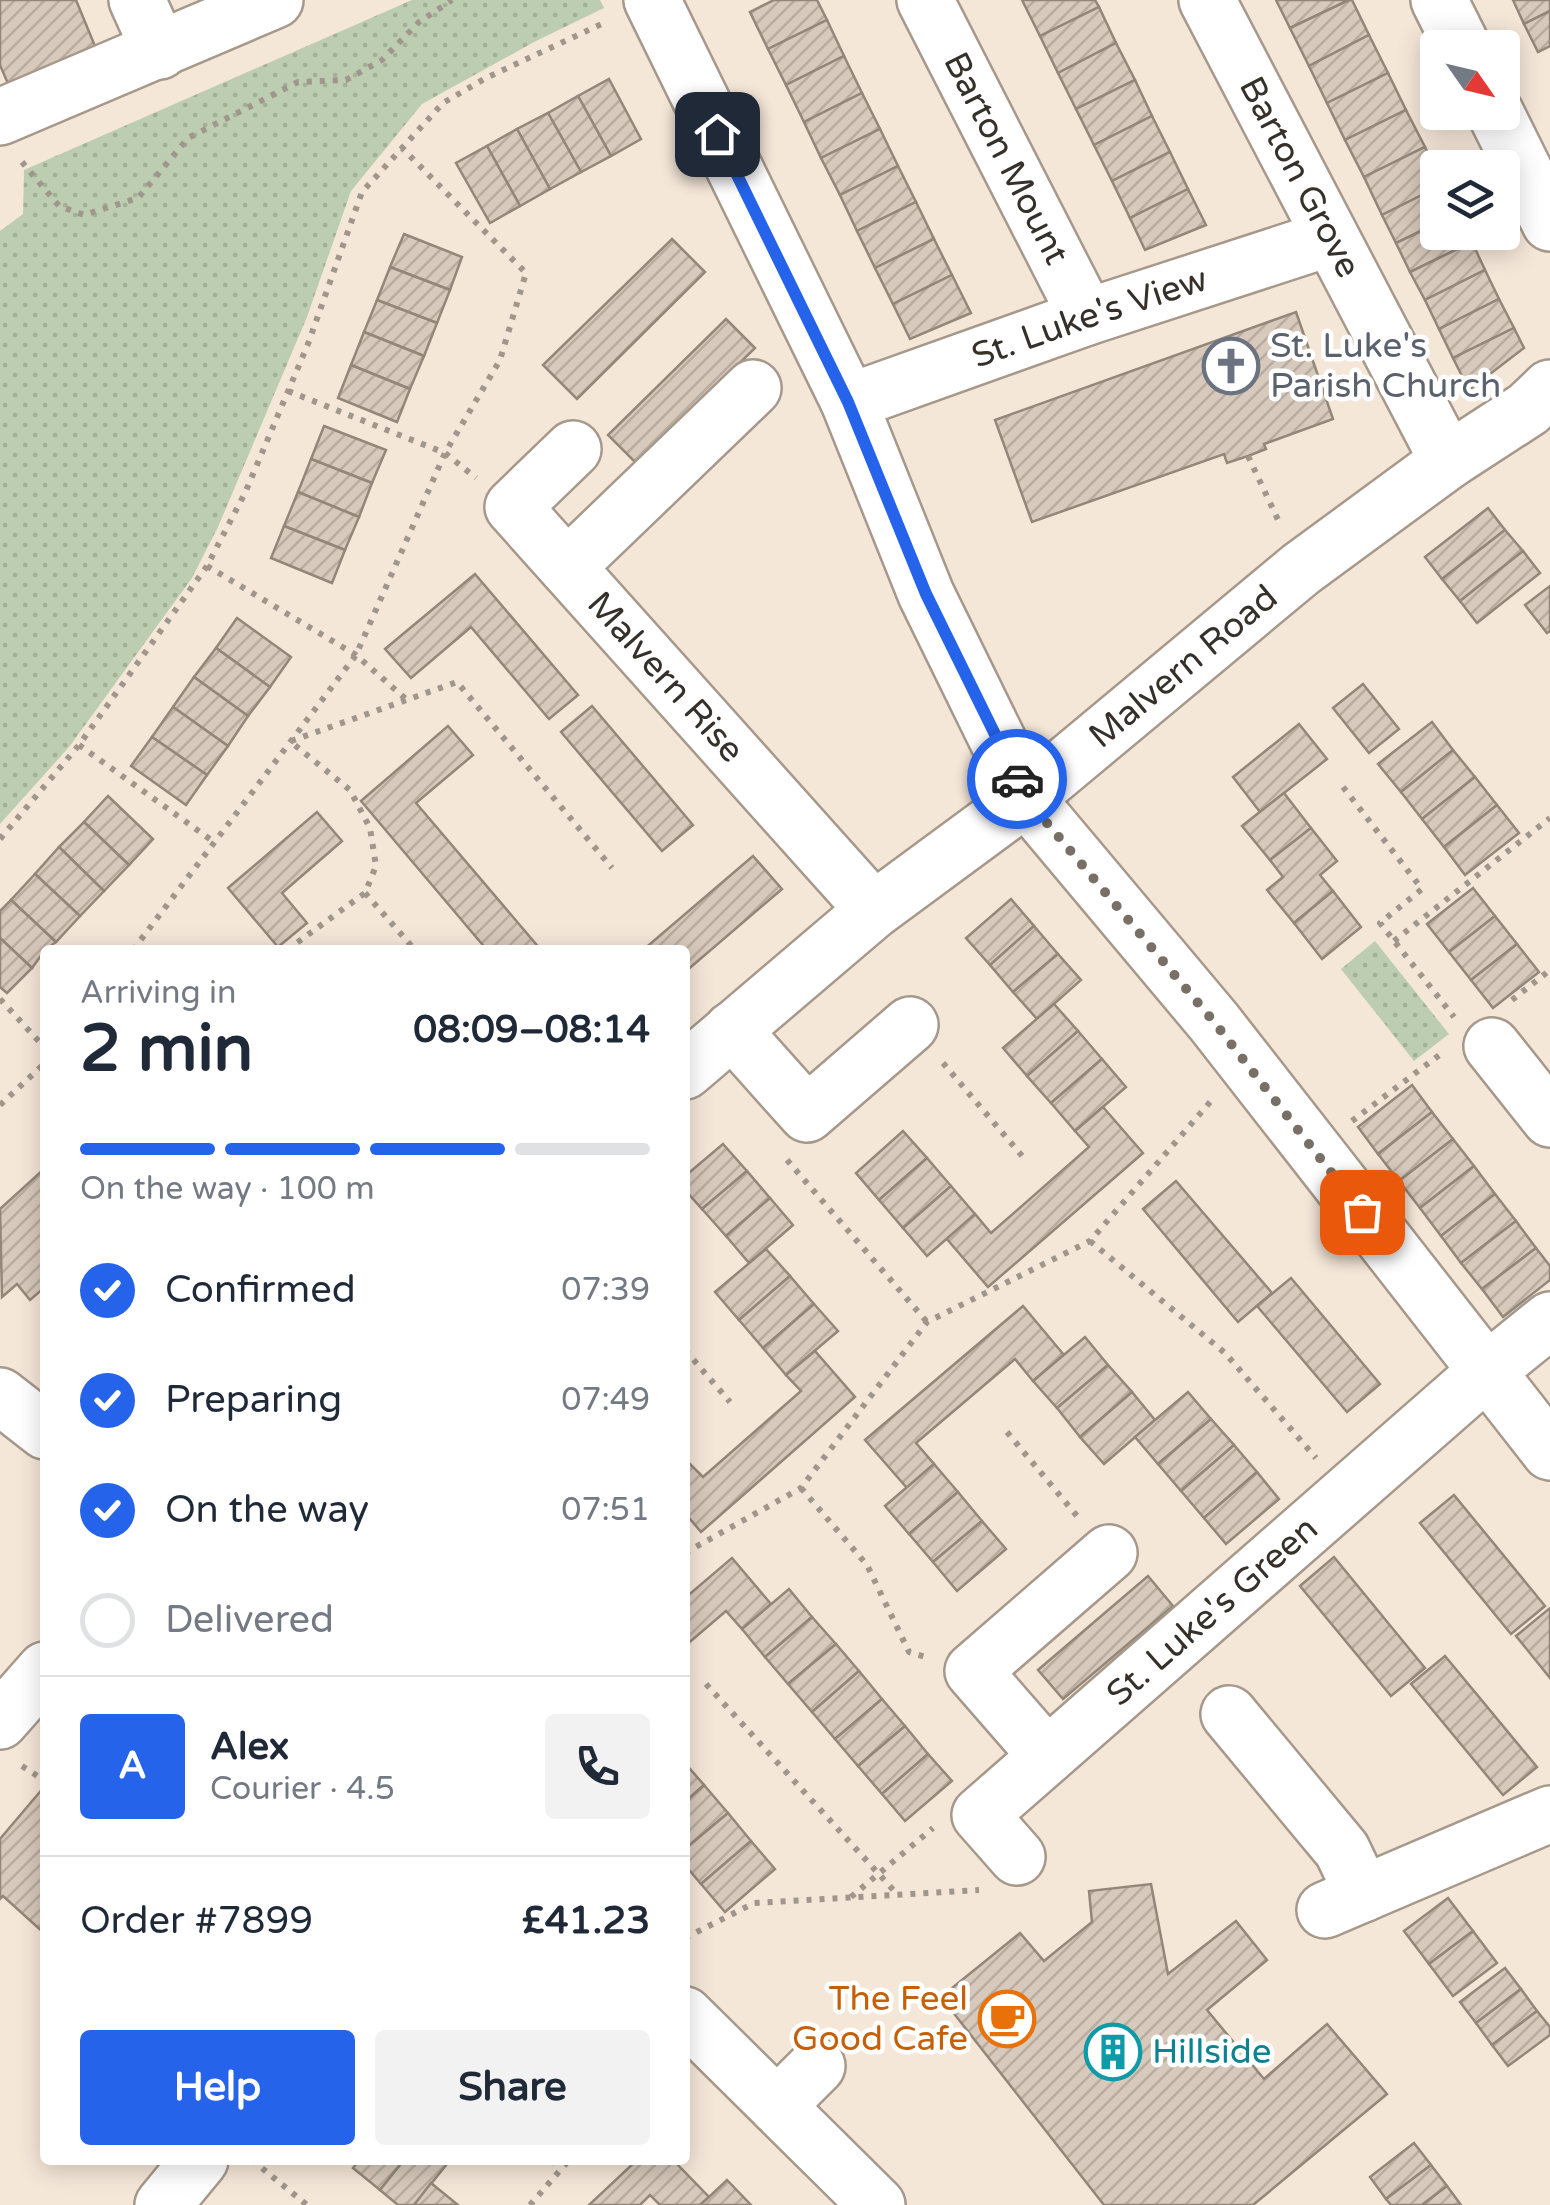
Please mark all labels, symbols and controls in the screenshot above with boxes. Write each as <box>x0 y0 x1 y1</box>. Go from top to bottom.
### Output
north arrow <box>1420 30 1520 130</box>
map controls <box>1420 30 1520 250</box>
street label: Barton Mount <box>934 45 1078 272</box>
street label: Barton Grove <box>1230 70 1369 285</box>
pin <box>675 92 760 177</box>
icon: home <box>690 107 745 162</box>
button: layers <box>1420 150 1520 250</box>
street label: St. Luke's View <box>966 258 1213 377</box>
place label: St. Luke's Parish Church <box>1270 325 1501 407</box>
church icon: St. Luke's Parish Church <box>1201 336 1261 396</box>
street label: Malvern Road <box>1081 576 1286 757</box>
street label: Malvern Rise <box>578 583 753 771</box>
courier <box>967 729 1067 829</box>
icon: car <box>990 752 1045 807</box>
text: Arriving in <box>80 974 237 1012</box>
text: 08:09–08:14 <box>413 1007 650 1053</box>
text: 2 min <box>80 1010 253 1089</box>
text: On the way · 100 m <box>80 1170 375 1208</box>
pin <box>1320 1170 1405 1255</box>
icon: bag <box>1335 1185 1390 1240</box>
icon: check <box>80 1263 135 1318</box>
text: Confirmed <box>165 1267 356 1313</box>
text: 07:39 <box>561 1271 650 1309</box>
icon: check <box>80 1373 135 1428</box>
text: Preparing <box>165 1377 342 1423</box>
text: 07:49 <box>561 1381 650 1419</box>
icon: check <box>80 1483 135 1538</box>
text: On the way <box>165 1487 369 1533</box>
text: 07:51 <box>561 1491 650 1529</box>
street label: St. Luke's Green <box>1098 1508 1327 1715</box>
text: Delivered <box>165 1597 334 1643</box>
button: phone <box>545 1714 650 1819</box>
text: Alex <box>210 1724 289 1770</box>
text: A <box>118 1743 147 1789</box>
text: Courier · 4.5 <box>210 1770 395 1808</box>
text: Order #7899 <box>80 1898 313 1944</box>
text: £41.23 <box>522 1898 650 1944</box>
place label: The Feel Good Cafe <box>792 1978 968 2060</box>
cafe icon: The Feel Good Cafe <box>977 1989 1037 2049</box>
building icon: Hillside <box>1083 2022 1143 2082</box>
button: Help <box>80 2030 355 2145</box>
button: Share <box>375 2030 650 2145</box>
place label: Hillside <box>1152 2031 1272 2073</box>

